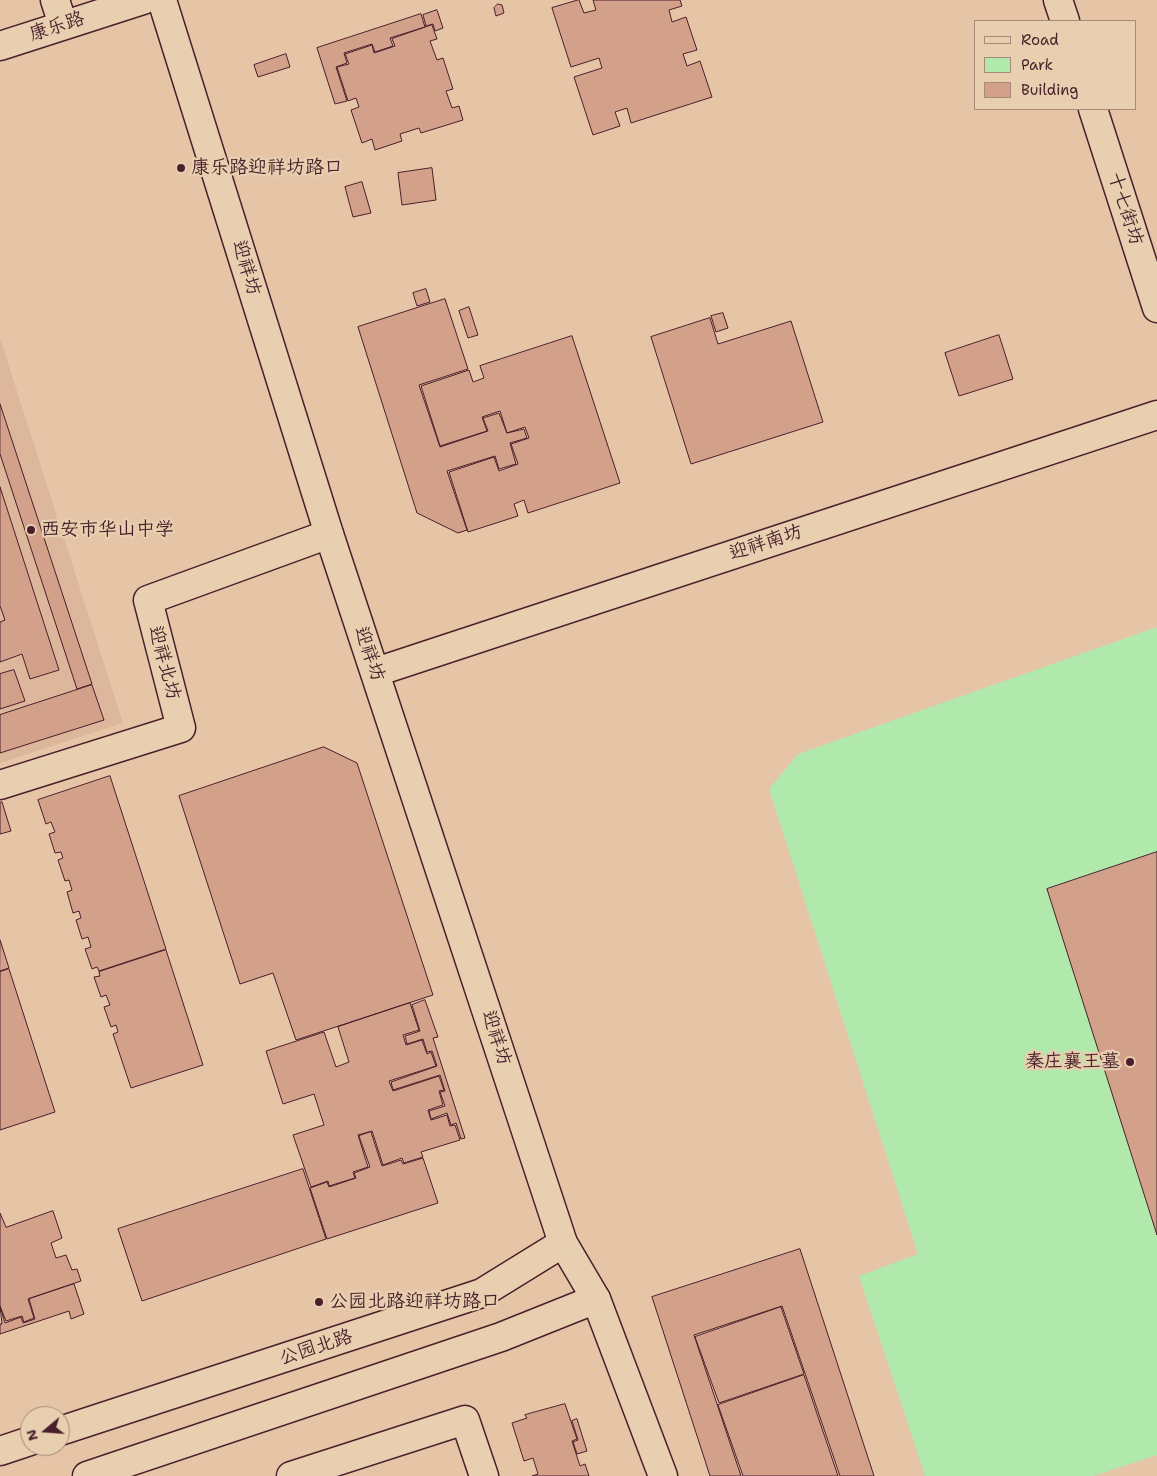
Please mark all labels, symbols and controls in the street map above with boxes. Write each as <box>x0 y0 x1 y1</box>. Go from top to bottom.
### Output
street label: 康乐路 <box>26 7 88 47</box>
legend <box>974 20 1137 110</box>
text: Road <box>1021 30 1059 50</box>
text: Park <box>1021 55 1053 75</box>
text: Building <box>1021 80 1078 100</box>
place label: 康乐路迎祥坊路口 <box>191 157 343 179</box>
marker: 康乐路迎祥坊路口 <box>175 162 187 174</box>
street label: 十七街坊 <box>1102 169 1148 249</box>
street label: 迎祥坊 <box>227 237 265 299</box>
place label: 西安市华山中学 <box>41 519 174 541</box>
street label: 迎祥南坊 <box>726 520 806 566</box>
marker: 西安市华山中学 <box>25 524 37 536</box>
street label: 迎祥北坊 <box>143 623 185 703</box>
street label: 迎祥坊 <box>349 623 389 685</box>
street label: 迎祥坊 <box>476 1007 516 1069</box>
place label: 秦庄襄王墓 <box>1025 1051 1120 1073</box>
marker: 秦庄襄王墓 <box>1124 1056 1136 1068</box>
place label: 公园北路迎祥坊路口 <box>329 1291 500 1313</box>
marker: 公园北路迎祥坊路口 <box>313 1296 325 1308</box>
street label: 公园北路 <box>276 1325 356 1371</box>
north arrow <box>20 1406 70 1456</box>
text: N <box>21 1427 42 1443</box>

